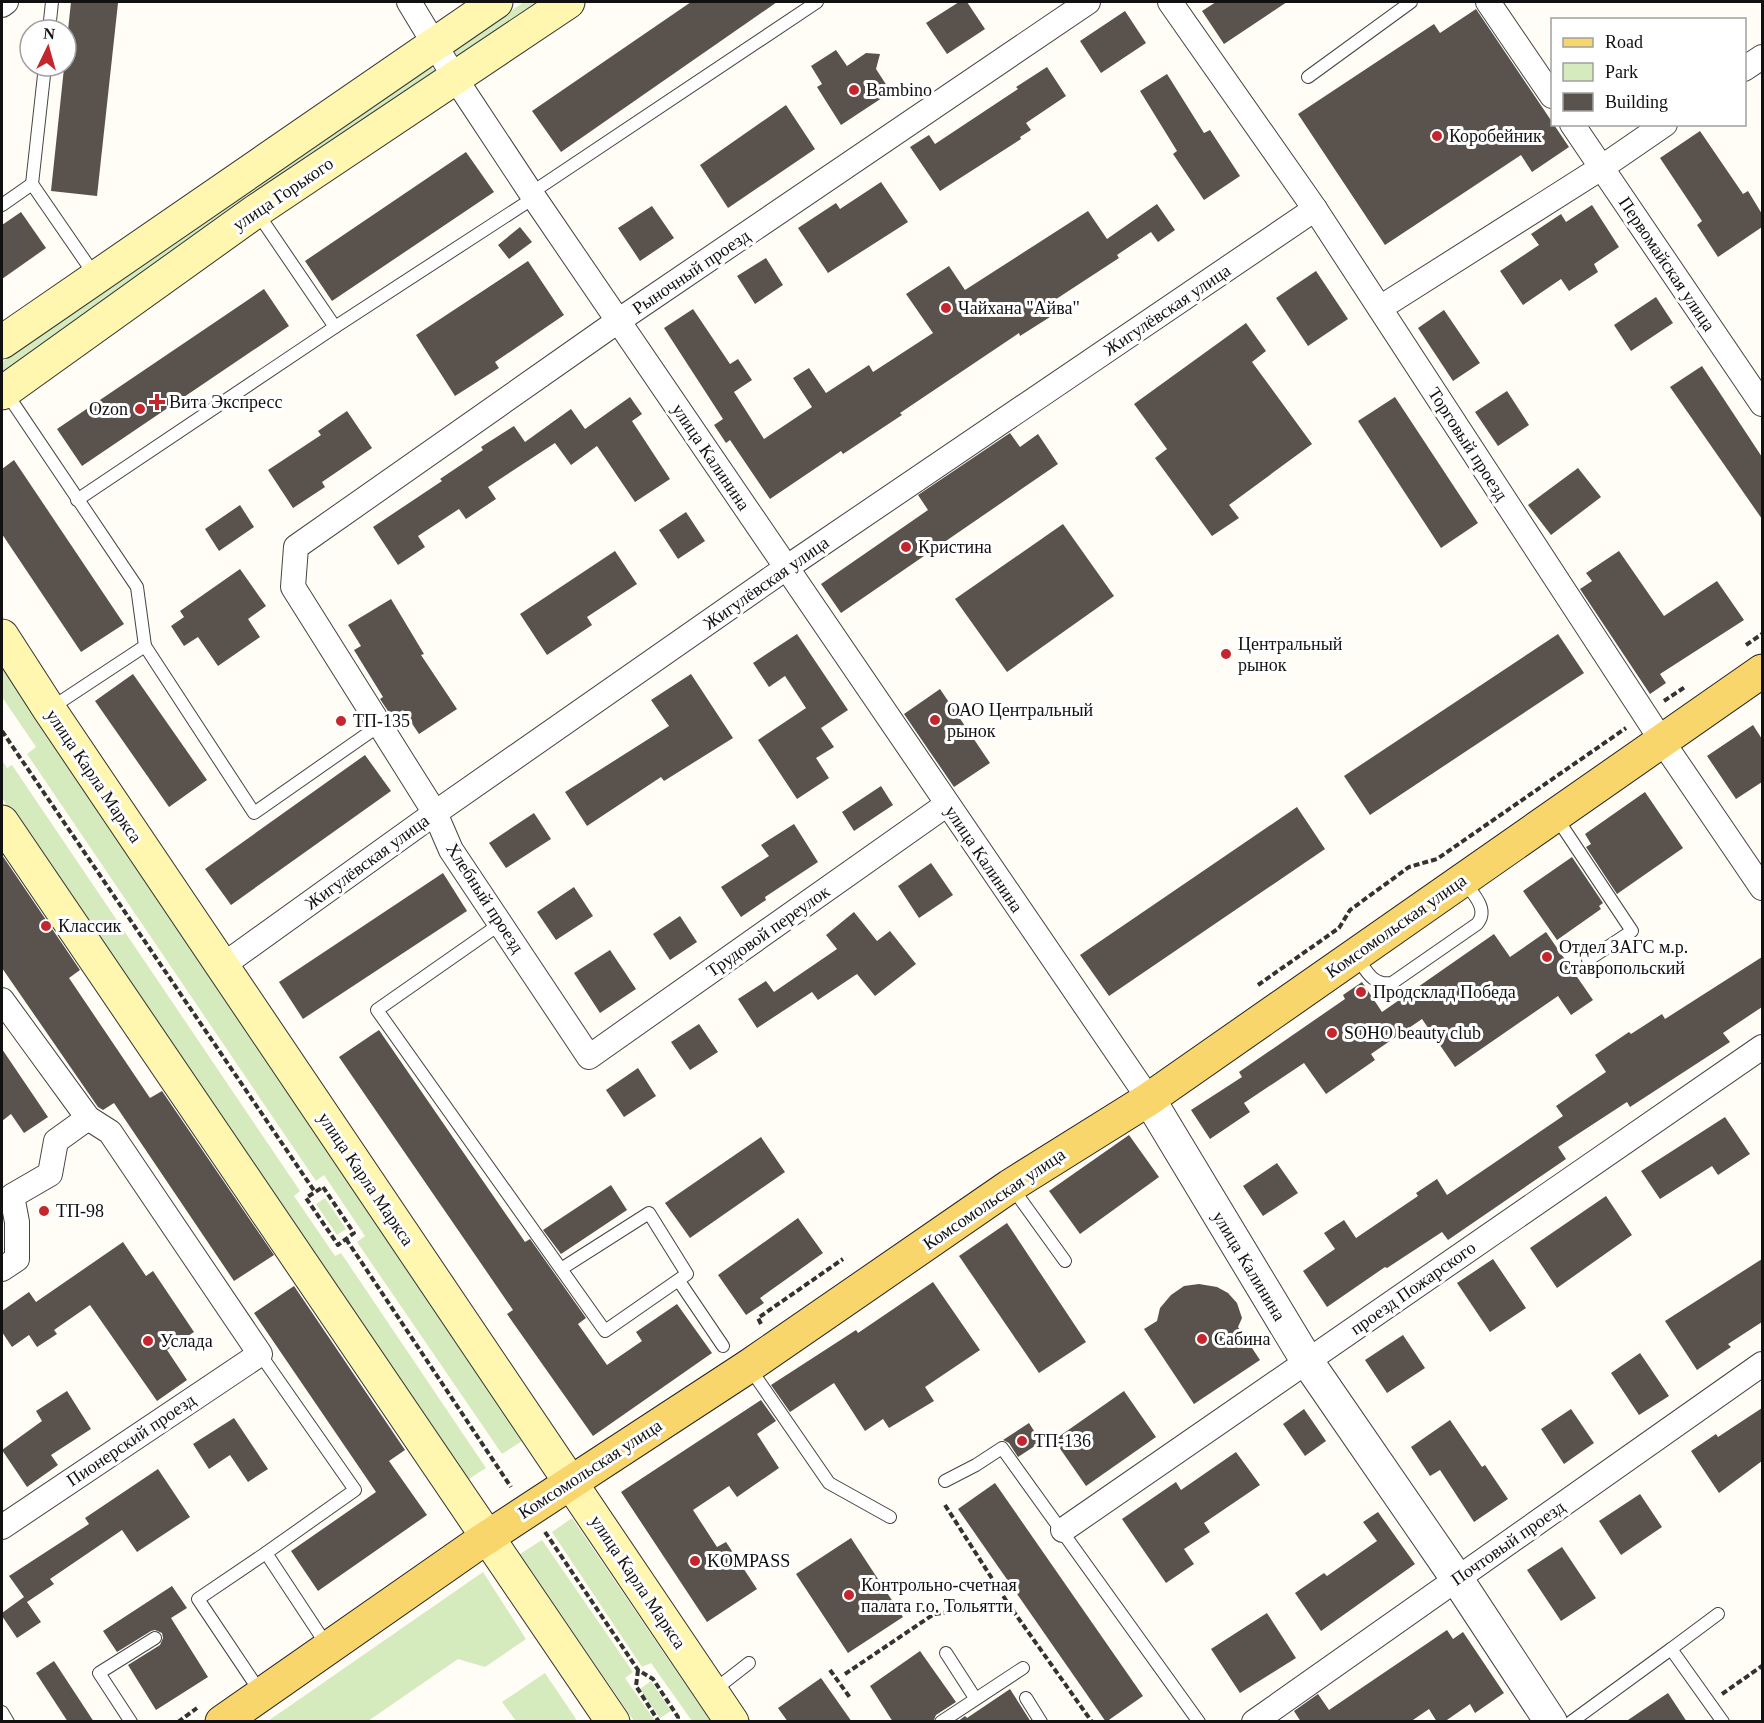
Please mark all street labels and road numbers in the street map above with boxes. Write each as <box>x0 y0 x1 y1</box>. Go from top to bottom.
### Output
street label: улица Горького <box>229 153 337 235</box>
street label: Первомайская улица <box>1615 193 1719 335</box>
street label: Рыночный проезд <box>629 225 753 319</box>
street label: Жигулёвская улица <box>1100 260 1234 360</box>
street label: Торговый проезд <box>1424 384 1512 504</box>
street label: улица Калинина <box>668 400 754 514</box>
street label: Жигулёвская улица <box>699 532 833 634</box>
street label: улица Карла Маркса <box>42 706 146 846</box>
street label: улица Калинина <box>941 802 1027 916</box>
street label: Жигулёвская улица <box>301 810 433 914</box>
street label: Хлебный проезд <box>442 839 528 957</box>
street label: Комсомольская улица <box>1322 870 1470 982</box>
street label: Трудовой переулок <box>703 881 834 981</box>
street label: улица Карла Маркса <box>314 1109 418 1249</box>
street label: Комсомольская улица <box>919 1144 1069 1254</box>
street label: улица Калинина <box>1208 1208 1290 1324</box>
street label: проезд Пожарского <box>1347 1237 1479 1339</box>
street label: Пионерский проезд <box>63 1390 199 1490</box>
street label: Комсомольская улица <box>515 1415 665 1523</box>
street label: Почтовый проезд <box>1447 1496 1569 1590</box>
street label: улица Карла Маркса <box>586 1512 690 1652</box>

